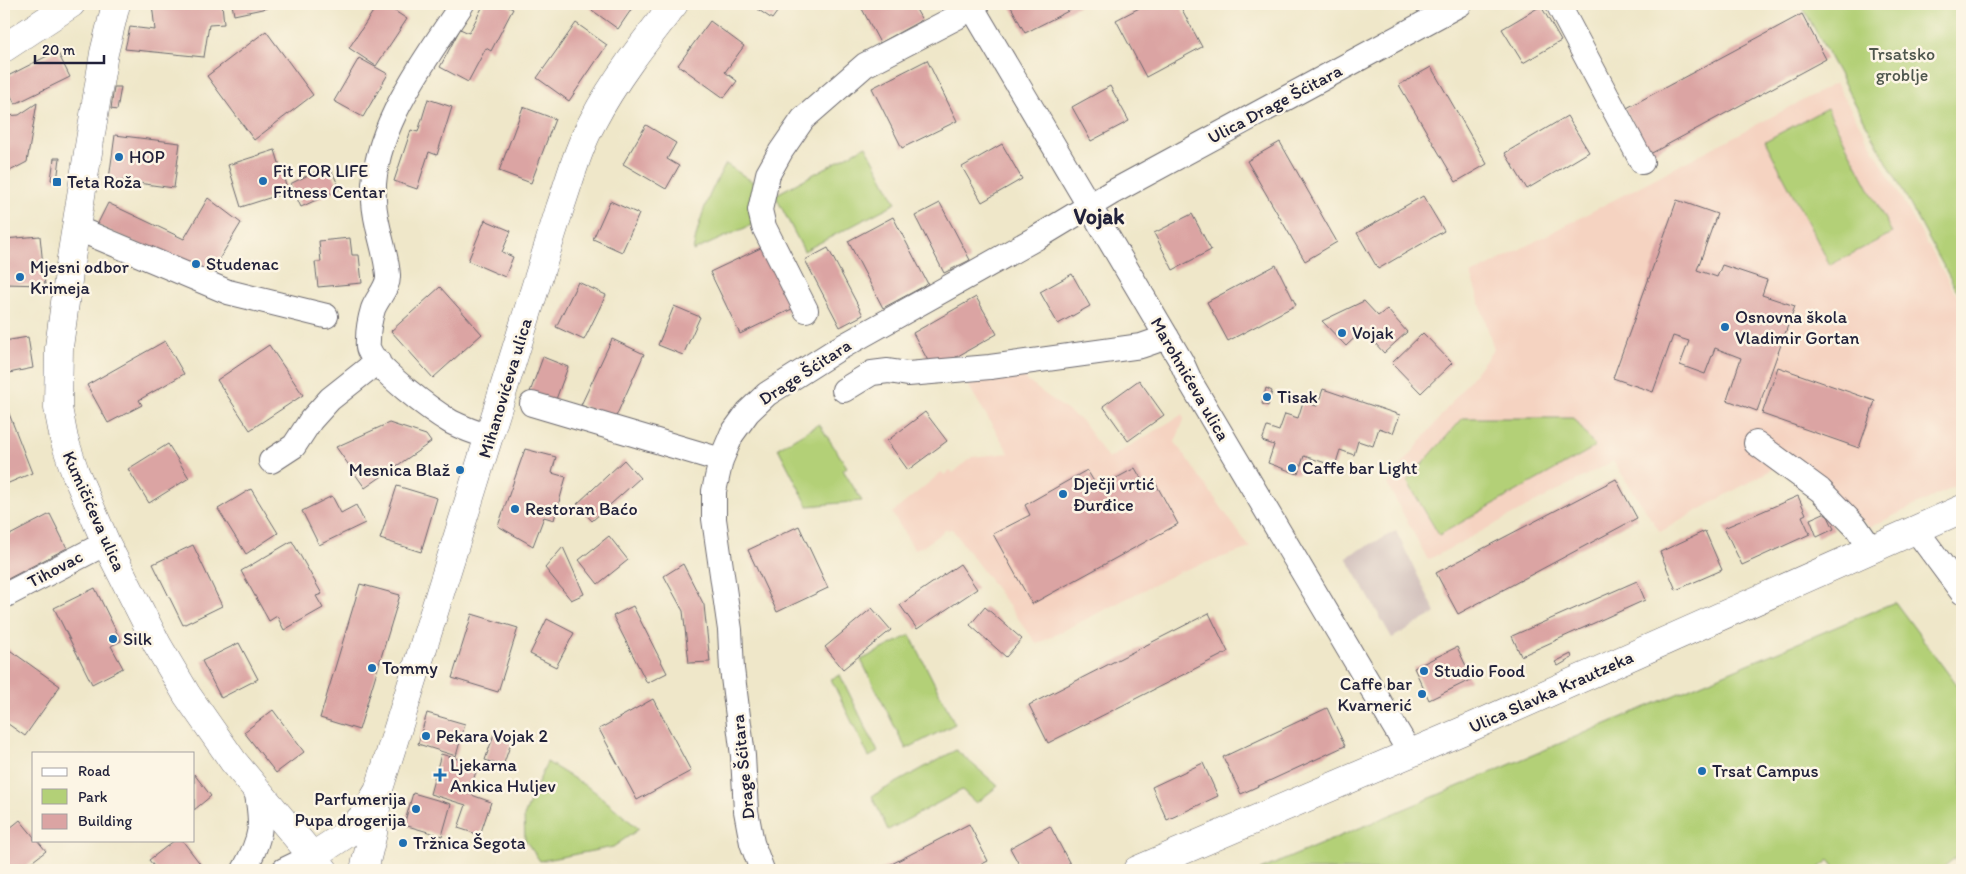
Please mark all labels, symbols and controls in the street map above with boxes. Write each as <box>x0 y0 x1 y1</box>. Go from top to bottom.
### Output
scale bar <box>35 32 104 64</box>
text: 20 m <box>42 41 76 59</box>
park label: Trsatsko groblje <box>1869 43 1935 86</box>
street label: Ulica Drage Šćitara <box>1204 59 1346 149</box>
place label: HOP <box>129 146 165 168</box>
marker: HOP <box>113 151 125 163</box>
place label: Fit FOR LIFE Fitness Centar <box>273 160 386 203</box>
place label: Teta Roža <box>67 171 142 193</box>
marker: Fit FOR LIFE Fitness Centar <box>257 175 269 187</box>
marker: Teta Roža <box>51 176 63 188</box>
district label: Vojak <box>1074 203 1125 230</box>
place label: Studenac <box>206 253 279 275</box>
place label: Mjesni odbor Krimeja <box>30 256 130 299</box>
marker: Studenac <box>190 258 202 270</box>
marker: Mjesni odbor Krimeja <box>14 271 26 283</box>
place label: Osnovna škola Vladimir Gortan <box>1735 306 1859 349</box>
street label: Marohnićeva ulica <box>1146 313 1234 445</box>
street label: Mihanovićeva ulica <box>473 315 537 461</box>
marker: Osnovna škola Vladimir Gortan <box>1719 321 1731 333</box>
place label: Vojak <box>1352 322 1394 344</box>
marker: Vojak <box>1336 327 1348 339</box>
street label: Drage Šćitara <box>755 334 855 410</box>
place label: Tisak <box>1277 386 1318 408</box>
marker: Tisak <box>1261 391 1273 403</box>
street label: Kumičićeva ulica <box>58 447 130 575</box>
place label: Caffe bar Light <box>1302 457 1418 479</box>
place label: Mesnica Blaž <box>349 459 451 481</box>
marker: Caffe bar Light <box>1286 462 1298 474</box>
marker: Mesnica Blaž <box>454 464 466 476</box>
place label: Dječji vrtić Đurđice <box>1073 473 1155 516</box>
marker: Dječji vrtić Đurđice <box>1057 488 1069 500</box>
place label: Restoran Baćo <box>525 498 638 520</box>
marker: Restoran Baćo <box>509 503 521 515</box>
street label: Tihovac <box>23 545 87 593</box>
place label: Silk <box>123 628 152 650</box>
marker: Silk <box>107 633 119 645</box>
street label: Ulica Slavka Krautzeka <box>1465 646 1637 738</box>
place label: Tommy <box>382 657 438 679</box>
place label: Studio Food <box>1434 660 1525 682</box>
marker: Tommy <box>366 662 378 674</box>
marker: Studio Food <box>1418 665 1430 677</box>
place label: Caffe bar Kvarnerić <box>1337 673 1412 716</box>
marker: Caffe bar Kvarnerić <box>1416 688 1428 700</box>
street label: Drage Šćitara <box>727 713 759 821</box>
place label: Pekara Vojak 2 <box>436 725 548 747</box>
marker: Pekara Vojak 2 <box>420 730 432 742</box>
legend <box>32 752 195 842</box>
place label: Ljekarna Ankica Huljev <box>450 754 556 797</box>
place label: Trsat Campus <box>1712 760 1819 782</box>
text: Road <box>78 762 111 780</box>
marker: Trsat Campus <box>1696 765 1708 777</box>
marker: Ljekarna Ankica Huljev <box>434 769 446 781</box>
text: Park <box>78 788 108 806</box>
place label: Parfumerija Pupa drogerija <box>294 788 407 831</box>
marker: Parfumerija Pupa drogerija <box>410 803 422 815</box>
text: Building <box>78 812 132 830</box>
place label: Tržnica Šegota <box>413 832 526 854</box>
marker: Tržnica Šegota <box>397 837 409 849</box>

